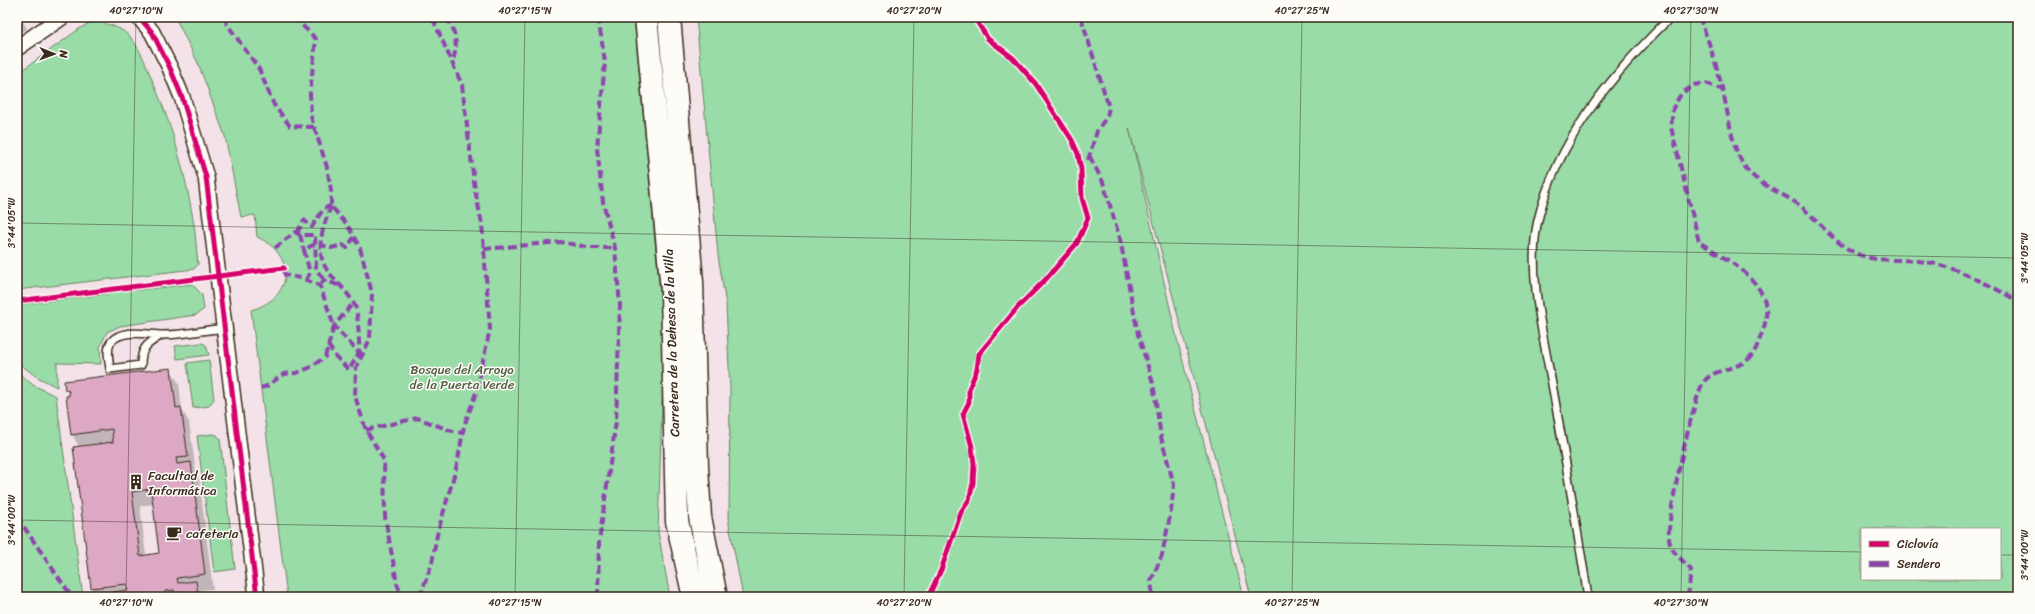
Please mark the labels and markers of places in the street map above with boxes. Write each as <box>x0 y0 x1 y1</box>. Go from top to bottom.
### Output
place label: Facultad de Informática <box>147 464 217 502</box>
building icon: Facultad de Informática <box>127 473 145 491</box>
place label: cafeteria <box>186 522 239 545</box>
cafe icon: cafeteria <box>165 524 183 542</box>

